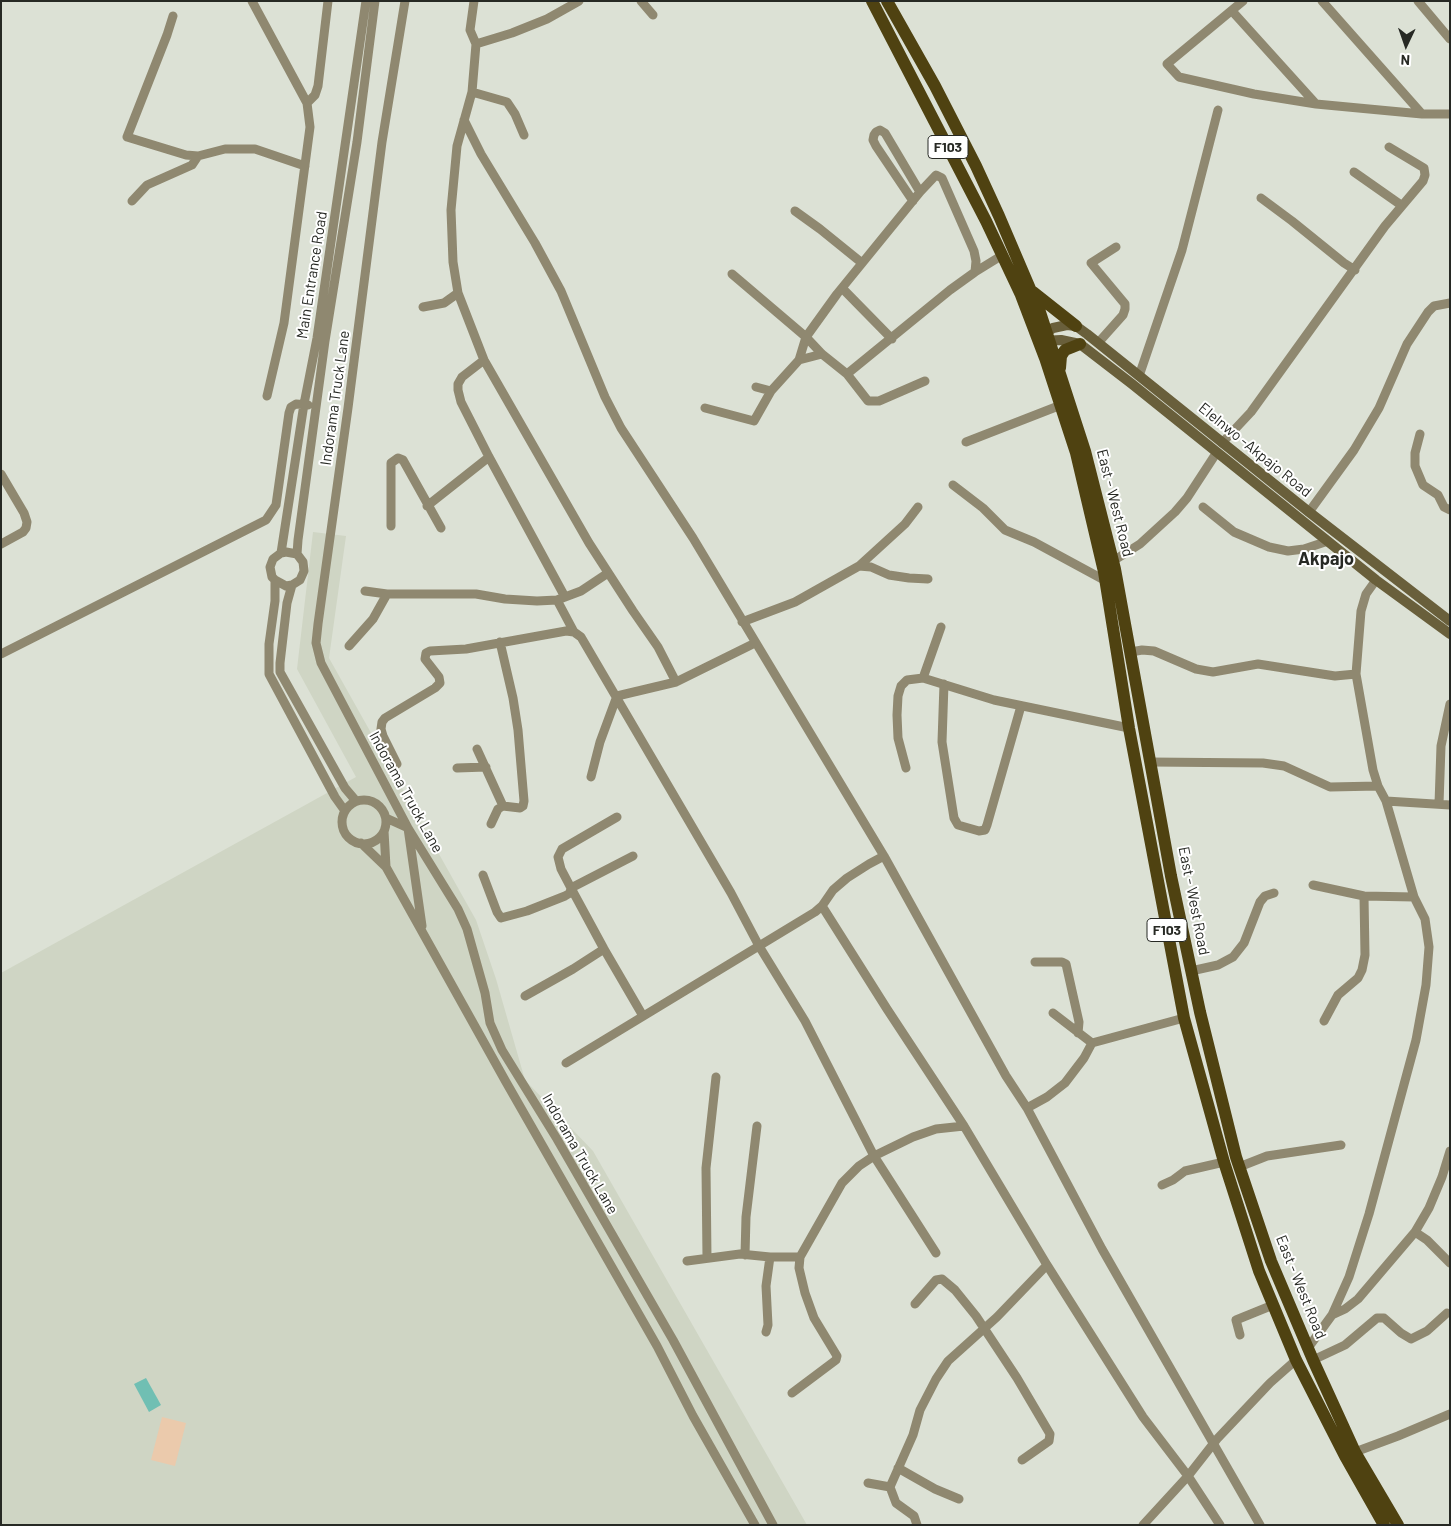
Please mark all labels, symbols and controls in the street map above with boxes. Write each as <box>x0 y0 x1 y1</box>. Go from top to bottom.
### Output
north arrow <box>1381 20 1431 70</box>
text: N <box>1400 52 1410 69</box>
road number: F103 <box>928 136 968 158</box>
street label: Main Entrance Road <box>293 210 331 340</box>
street label: Indorama Truck Lane <box>317 329 353 467</box>
street label: Elelnwo -Akpajo Road <box>1195 399 1315 501</box>
street label: East - West Road <box>1093 447 1137 559</box>
district label: Akpajo <box>1298 548 1354 570</box>
street label: Indorama Truck Lane <box>365 728 447 856</box>
street label: East - West Road <box>1175 845 1213 957</box>
road number: F103 <box>1147 918 1187 942</box>
street label: Indorama Truck Lane <box>538 1091 622 1217</box>
street label: East - West Road <box>1272 1232 1330 1342</box>

